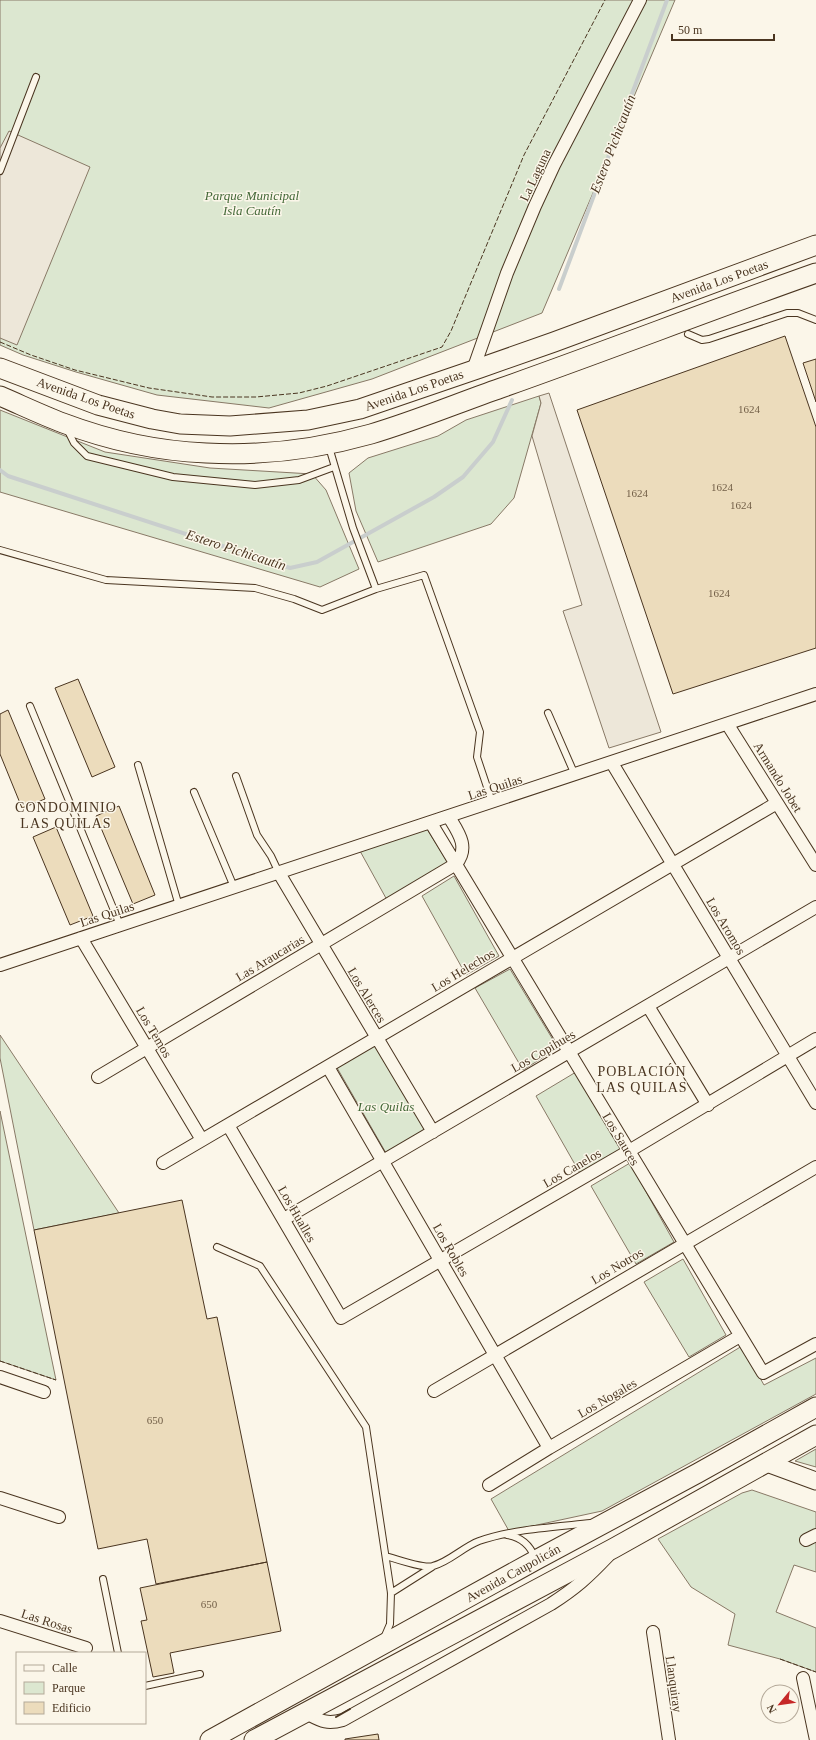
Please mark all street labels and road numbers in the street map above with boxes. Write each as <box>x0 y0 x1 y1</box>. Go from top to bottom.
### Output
street label: La Laguna <box>516 146 554 204</box>
street label: Avenida Los Poetas <box>668 256 770 306</box>
street label: Avenida Los Poetas <box>363 366 465 414</box>
street label: Avenida Los Poetas <box>35 374 137 422</box>
street label: Armando Jobet <box>750 739 806 815</box>
street label: Las Quilas <box>466 771 524 803</box>
street label: Los Aromos <box>703 895 749 957</box>
street label: Las Quilas <box>78 898 136 930</box>
street label: Las Araucarias <box>233 932 307 984</box>
street label: Los Helechos <box>429 945 497 995</box>
street label: Los Alerces <box>345 965 389 1025</box>
street label: Los Temos <box>133 1004 175 1060</box>
street label: Los Copihues <box>508 1027 578 1075</box>
street label: Los Sauces <box>599 1110 643 1168</box>
street label: Los Canelos <box>540 1145 604 1191</box>
street label: Los Hualles <box>275 1183 319 1245</box>
street label: Los Robles <box>430 1221 472 1279</box>
street label: Los Notros <box>588 1245 646 1287</box>
street label: Los Nogales <box>575 1375 639 1421</box>
street label: Avenida Caupolicán <box>463 1541 563 1605</box>
street label: Las Rosas <box>19 1606 75 1636</box>
street label: Llanquiray <box>663 1655 685 1714</box>

